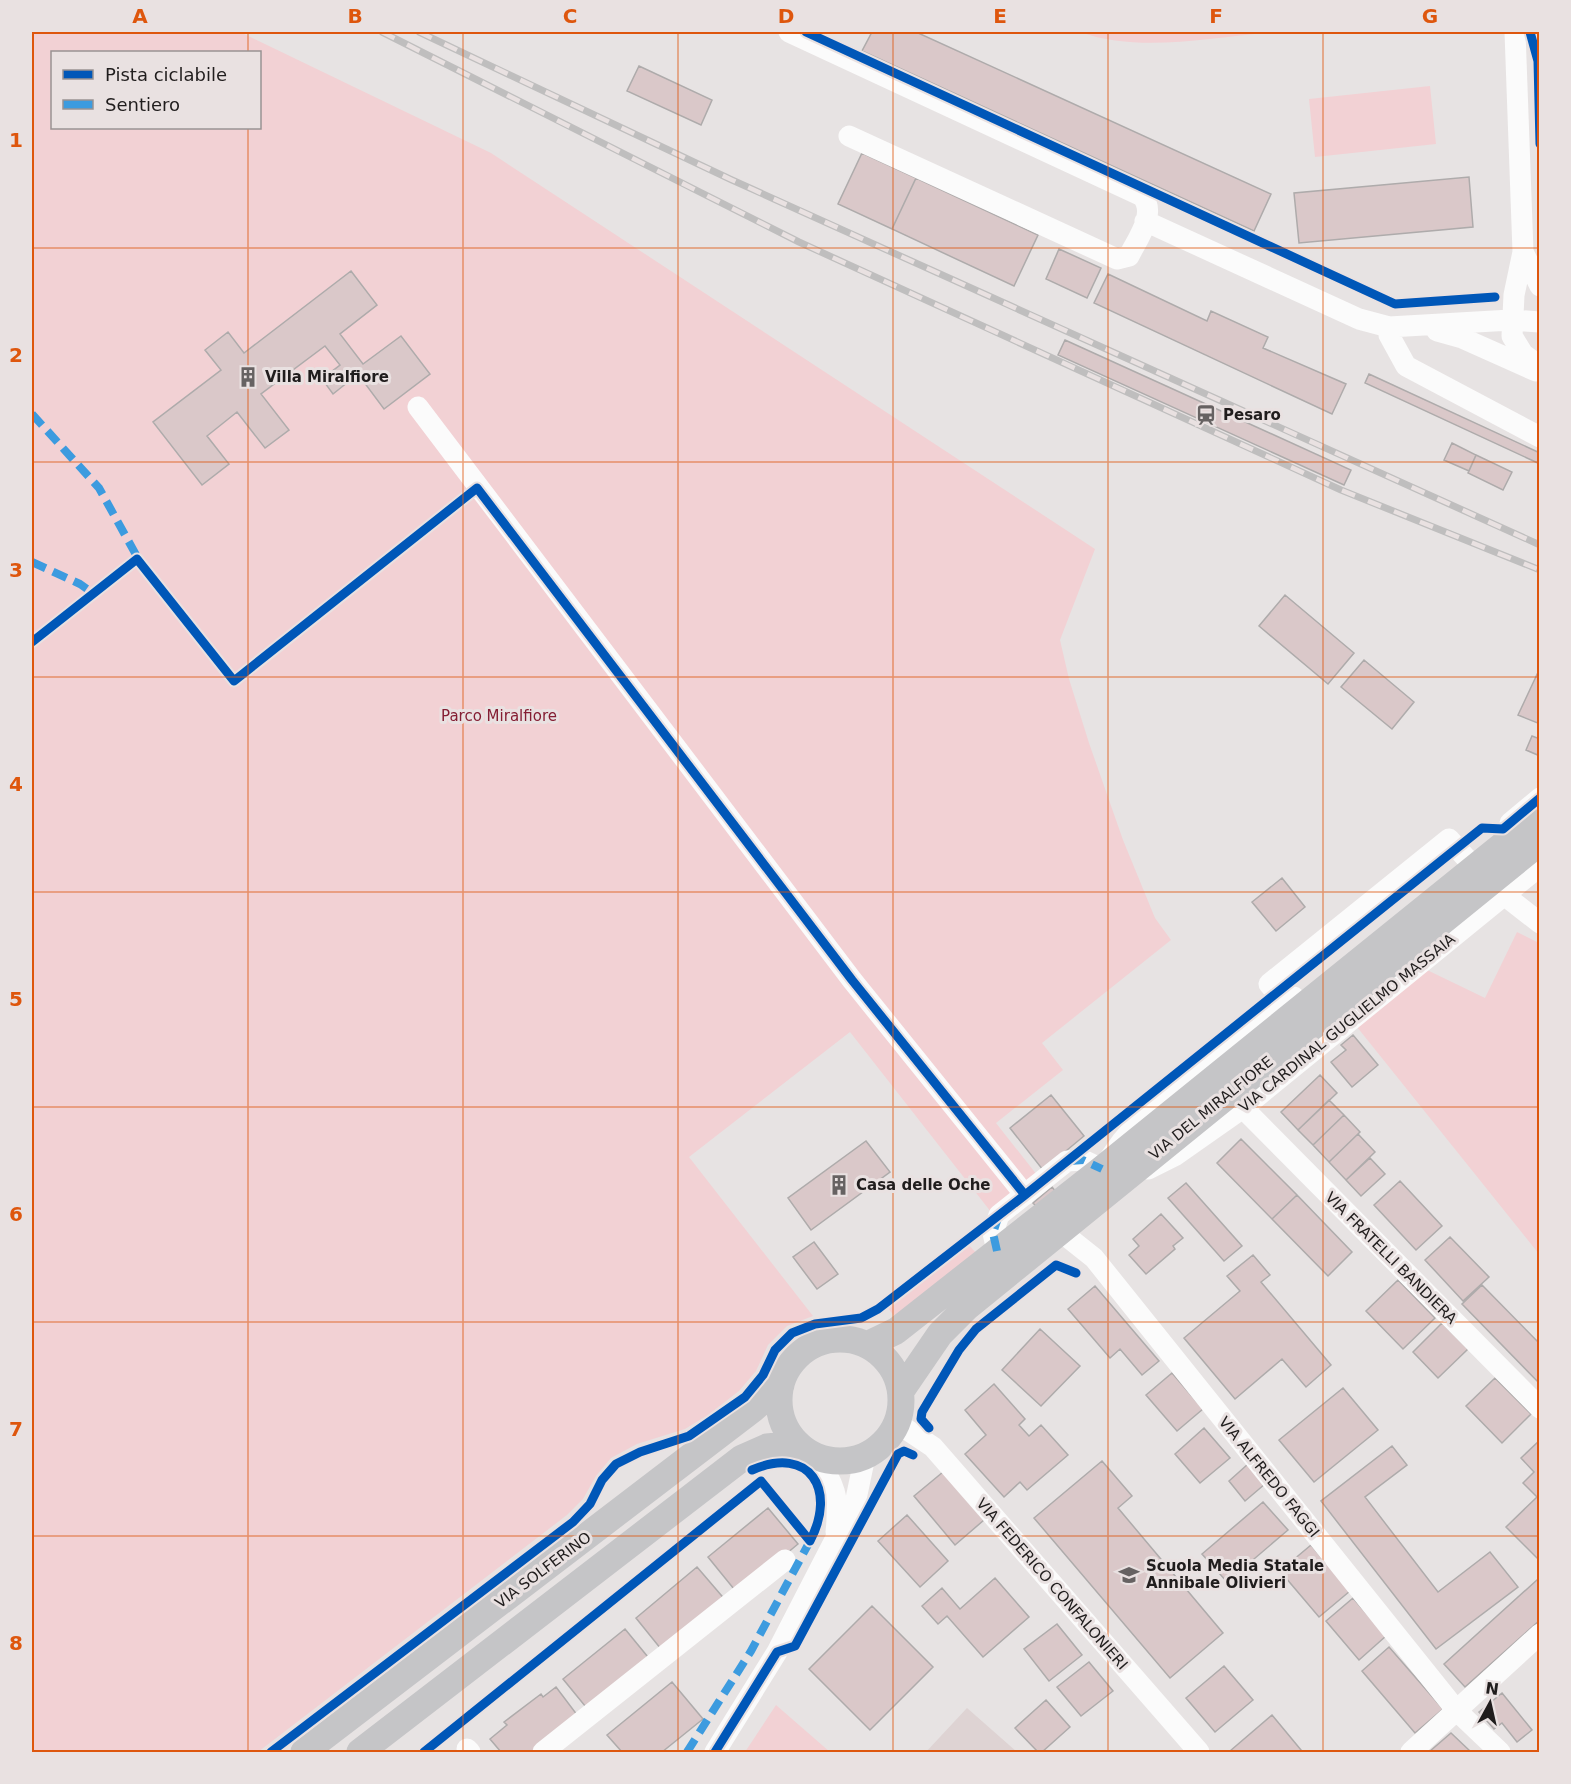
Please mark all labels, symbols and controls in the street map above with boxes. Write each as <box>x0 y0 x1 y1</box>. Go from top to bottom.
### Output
text: A <box>132 4 148 28</box>
text: B <box>347 4 363 28</box>
text: C <box>563 4 577 28</box>
text: D <box>778 4 794 28</box>
text: E <box>993 4 1007 28</box>
text: F <box>1209 4 1223 28</box>
text: G <box>1422 4 1438 28</box>
legend <box>51 51 261 129</box>
text: Pista ciclabile <box>105 64 227 85</box>
text: Sentiero <box>105 94 180 115</box>
text: 1 <box>9 128 23 152</box>
text: 2 <box>9 343 23 367</box>
building icon: Villa Miralfiore <box>236 365 260 389</box>
place label: Villa Miralfiore <box>265 368 389 386</box>
station icon: Pesaro <box>1194 403 1218 427</box>
place label: Pesaro <box>1223 406 1281 424</box>
text: 3 <box>9 558 23 582</box>
park label: Parco Miralfiore <box>441 707 557 725</box>
text: 4 <box>9 772 23 796</box>
street label: VIA CARDINAL GUGLIELMO MASSAIA <box>1235 930 1459 1116</box>
text: 5 <box>9 987 23 1011</box>
street label: VIA DEL MIRALFIORE <box>1145 1052 1277 1164</box>
building icon: Casa delle Oche <box>827 1173 851 1197</box>
place label: Casa delle Oche <box>856 1176 991 1194</box>
street label: VIA FRATELLI BANDIERA <box>1321 1188 1461 1328</box>
text: 6 <box>9 1202 23 1226</box>
street label: VIA ALFREDO FAGGI <box>1215 1413 1323 1541</box>
text: 7 <box>9 1417 23 1441</box>
street label: VIA FEDERICO CONFALONIERI <box>973 1495 1131 1673</box>
street label: VIA SOLFERINO <box>492 1528 594 1612</box>
place label: Scuola Media Statale Annibale Olivieri <box>1146 1557 1324 1592</box>
school or university icon: Scuola Media Statale Annibale Olivieri <box>1117 1563 1141 1587</box>
text: 8 <box>9 1631 23 1655</box>
north arrow <box>1460 1673 1520 1733</box>
text: N <box>1484 1678 1500 1699</box>

